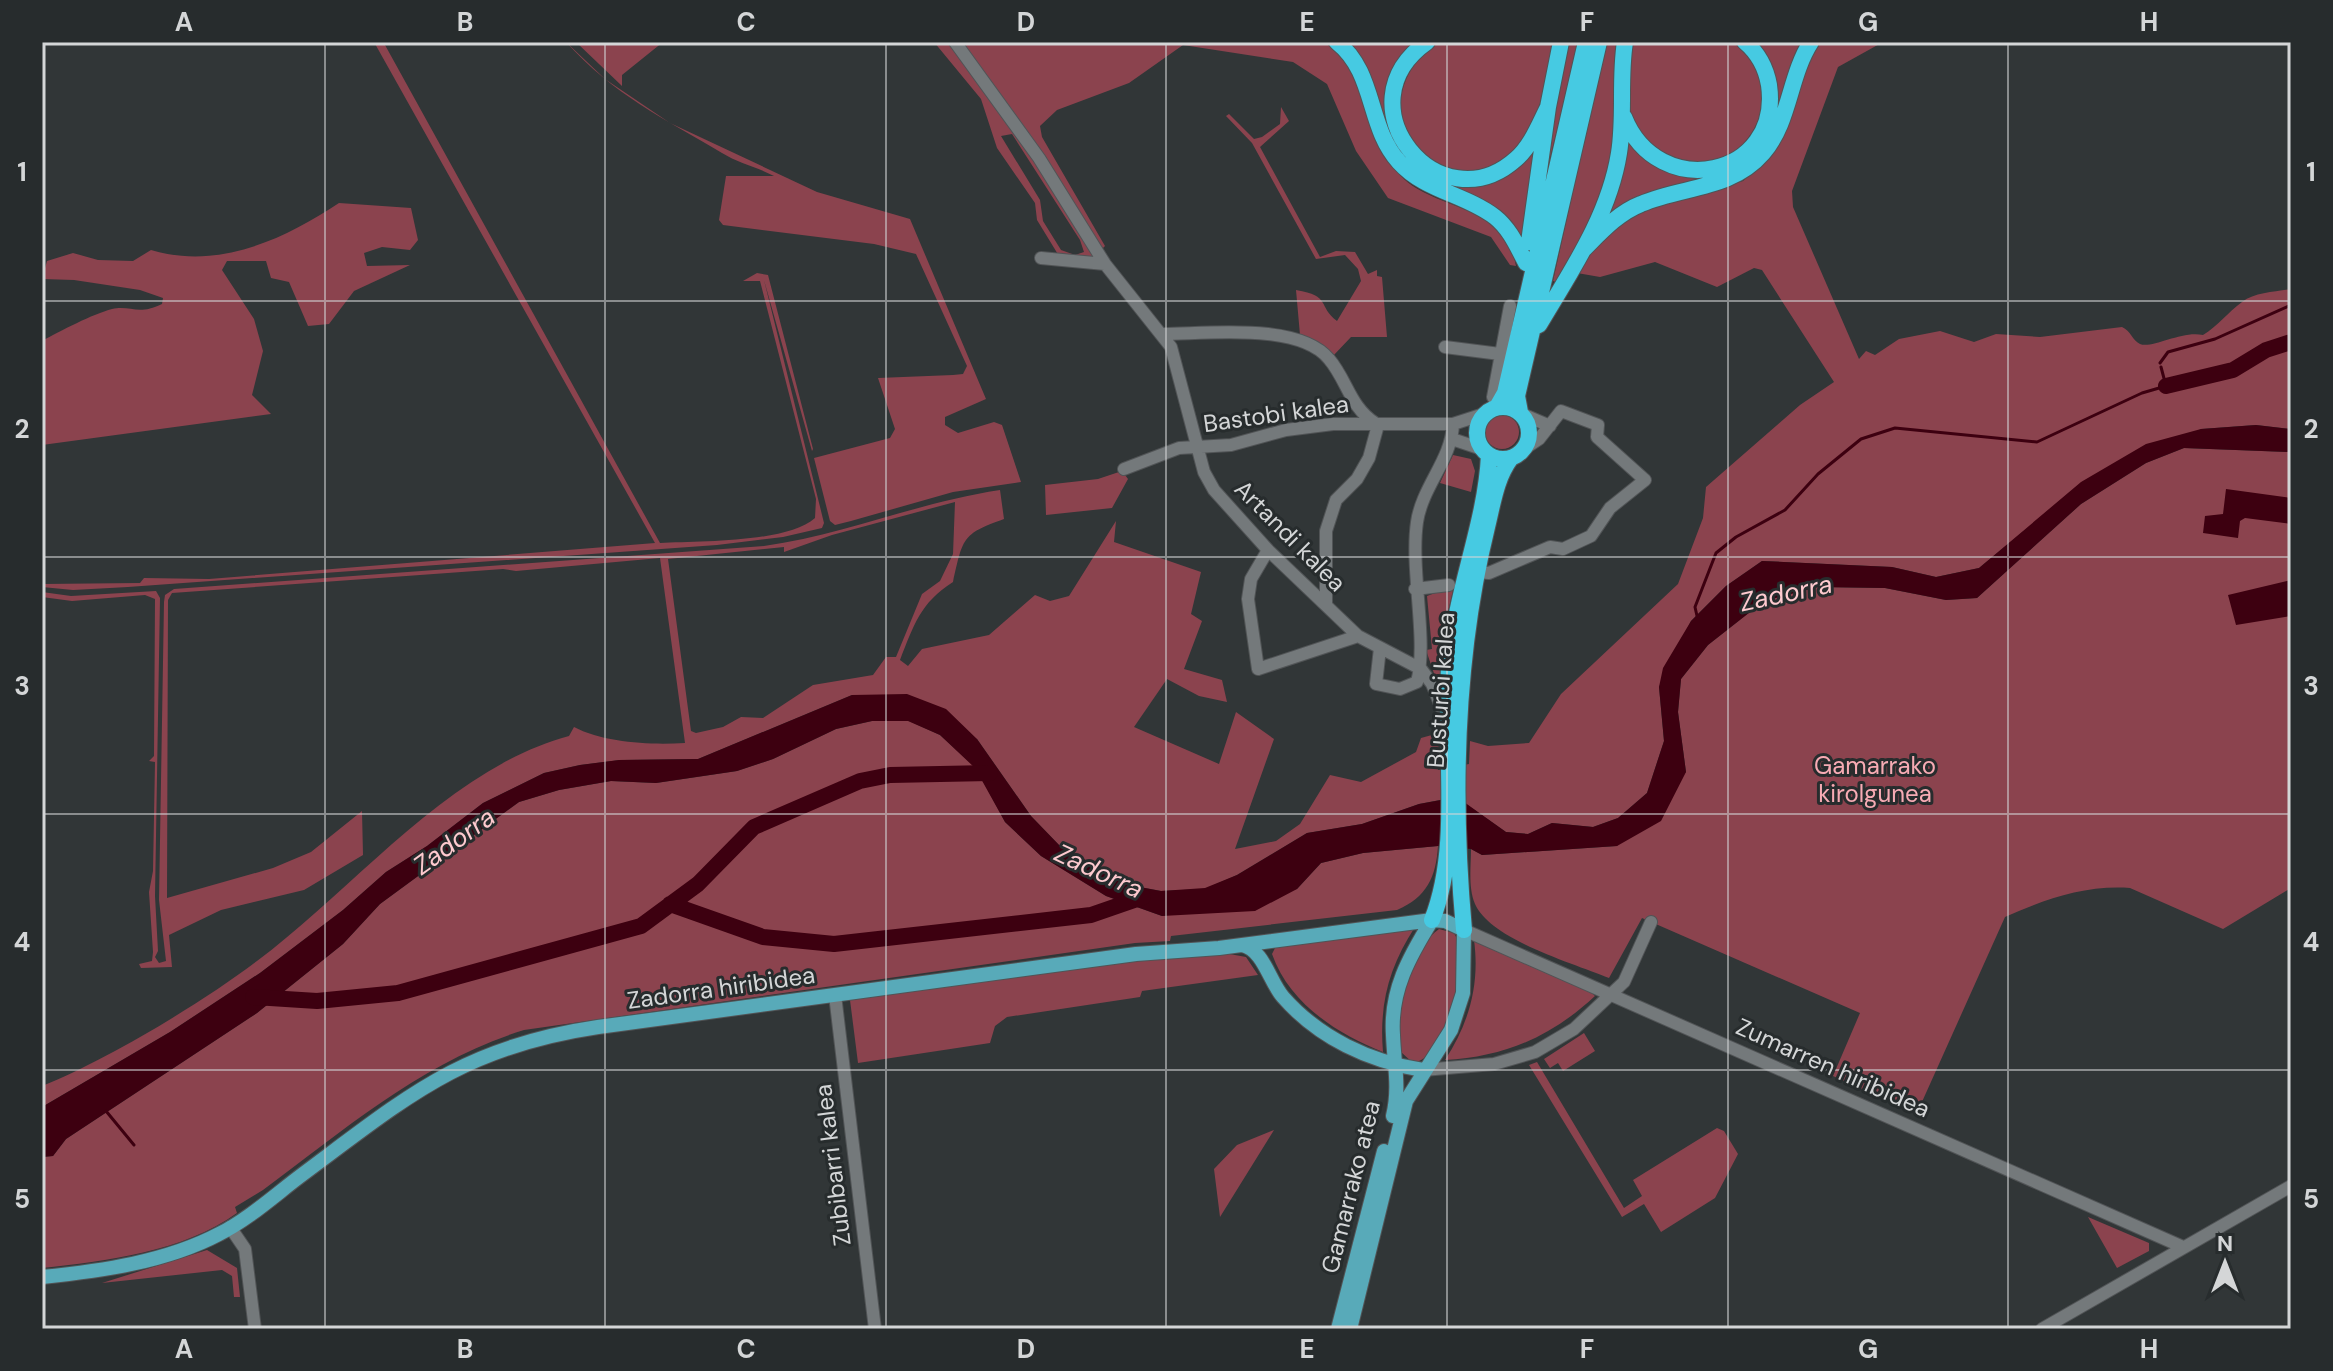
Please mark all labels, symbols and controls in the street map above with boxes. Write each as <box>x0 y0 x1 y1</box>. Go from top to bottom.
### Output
text: A <box>175 5 193 39</box>
text: B <box>457 5 473 39</box>
text: C <box>736 5 756 39</box>
text: D <box>1017 5 1035 39</box>
text: E <box>1299 5 1315 39</box>
text: F <box>1580 5 1594 39</box>
text: G <box>1858 5 1878 39</box>
text: H <box>2140 5 2158 39</box>
text: 1 <box>17 155 27 189</box>
text: 1 <box>2306 155 2316 189</box>
street label: Bastobi kalea <box>1201 388 1351 439</box>
text: 2 <box>14 412 30 446</box>
text: 2 <box>2303 412 2319 446</box>
street label: Artandi kalea <box>1228 473 1353 598</box>
water label: Zadorra <box>1737 567 1835 619</box>
street label: Busturbi kalea <box>1420 611 1461 769</box>
text: 3 <box>14 669 30 703</box>
text: 3 <box>2303 669 2319 703</box>
park label: Gamarrako kirolgunea <box>1814 750 1936 809</box>
water label: Zadorra <box>406 800 502 882</box>
water label: Zadorra <box>1049 836 1149 906</box>
text: 4 <box>14 925 30 959</box>
text: 4 <box>2303 925 2319 959</box>
street label: Zadorra hiribidea <box>625 959 817 1016</box>
street label: Zumarren hiribidea <box>1731 1011 1935 1124</box>
street label: Zubibarri kalea <box>807 1082 858 1248</box>
street label: Gamarrako atea <box>1314 1097 1387 1276</box>
text: 5 <box>14 1182 30 1216</box>
text: 5 <box>2303 1182 2319 1216</box>
north arrow <box>2185 1223 2265 1303</box>
text: N <box>2217 1229 2233 1258</box>
text: A <box>175 1332 193 1366</box>
text: B <box>457 1332 473 1366</box>
text: C <box>736 1332 756 1366</box>
text: D <box>1017 1332 1035 1366</box>
text: E <box>1299 1332 1315 1366</box>
text: F <box>1580 1332 1594 1366</box>
text: G <box>1858 1332 1878 1366</box>
text: H <box>2140 1332 2158 1366</box>

